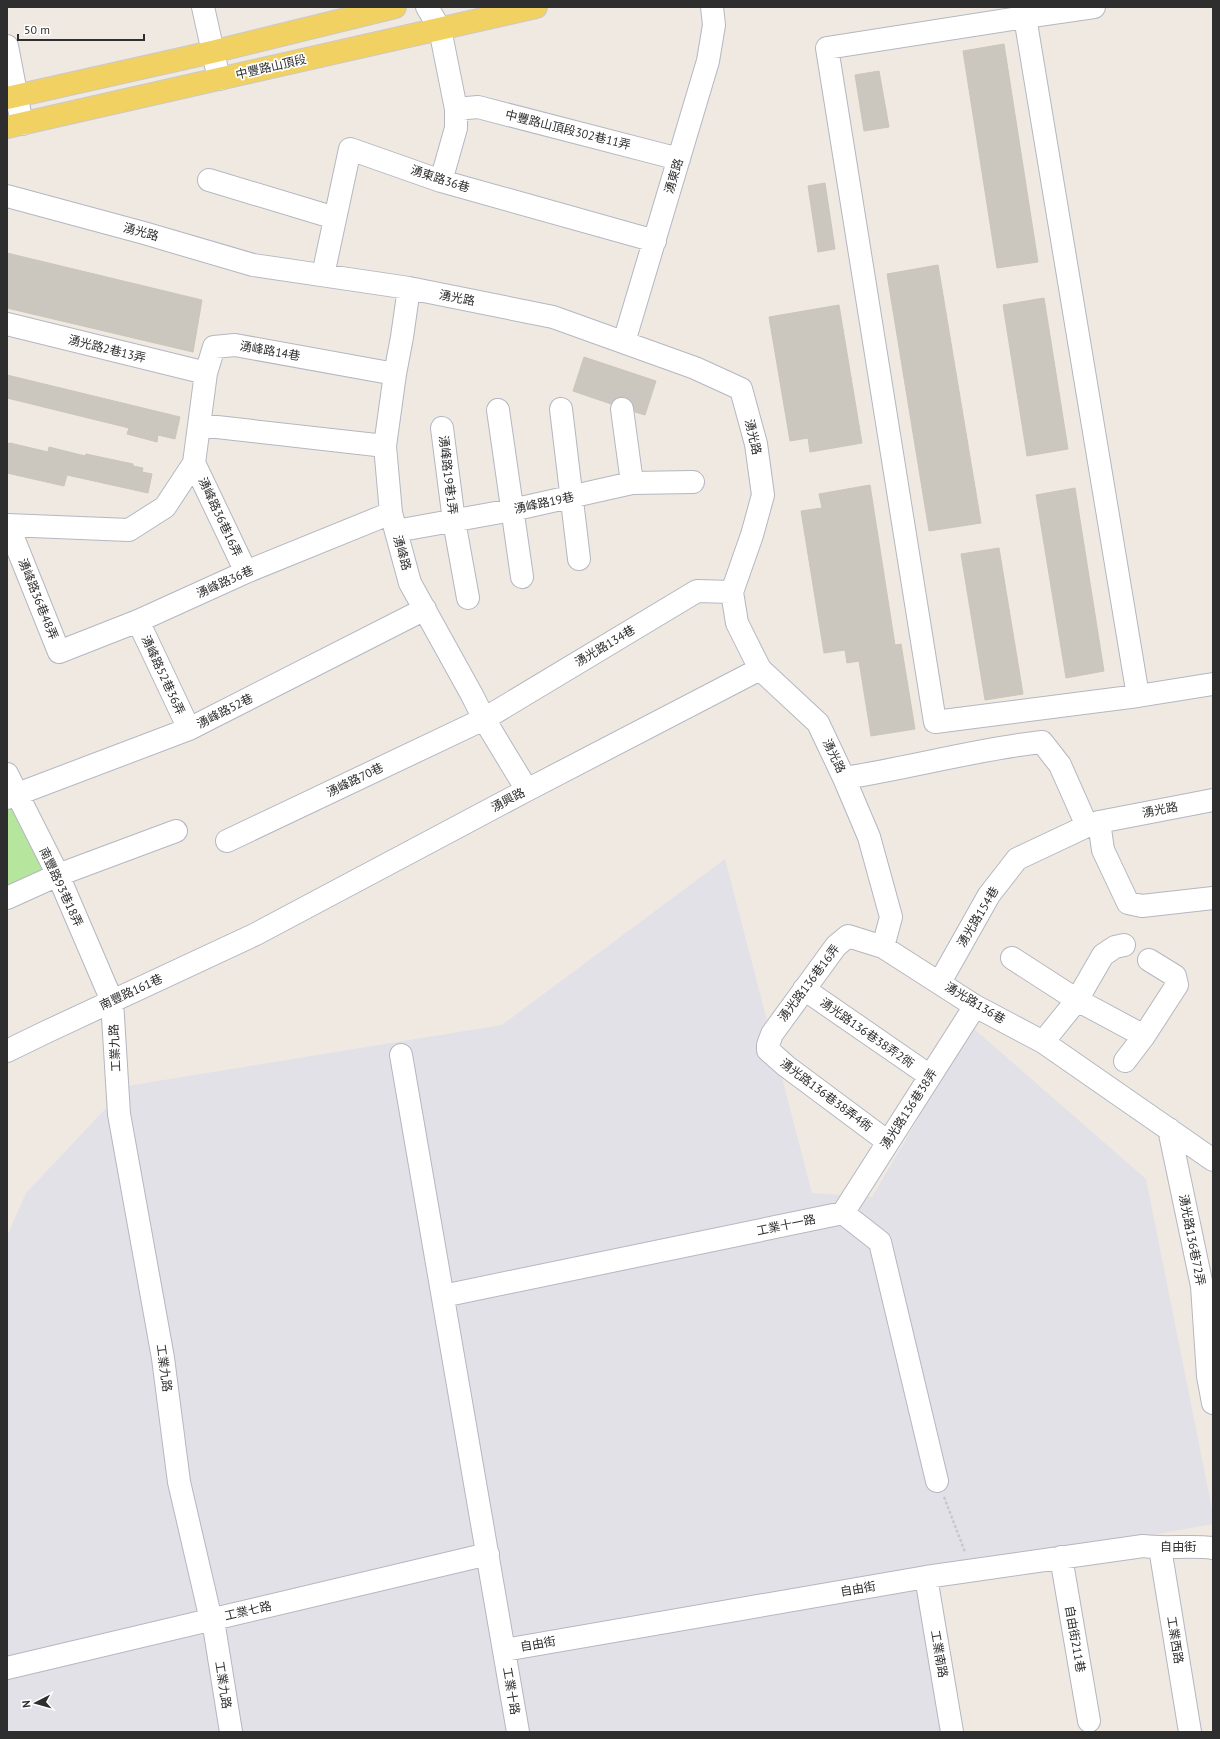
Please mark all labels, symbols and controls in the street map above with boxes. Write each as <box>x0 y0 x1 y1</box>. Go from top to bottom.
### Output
scale bar <box>18 16 144 42</box>
text: 50 m <box>24 22 50 37</box>
street label: 中豐路山頂段 <box>234 51 308 82</box>
street label: 中豐路山頂段302巷11弄 <box>504 107 632 152</box>
street label: 湧東路 <box>661 156 686 195</box>
street label: 湧東路36巷 <box>409 162 472 195</box>
street label: 湧光路 <box>122 220 160 243</box>
street label: 湧光路 <box>438 287 476 308</box>
street label: 湧光路2巷13弄 <box>67 332 148 365</box>
street label: 湧峰路14巷 <box>239 338 301 363</box>
street label: 湧光路 <box>742 418 765 456</box>
street label: 湧峰路19巷1弄 <box>436 435 461 515</box>
street label: 湧峰路36巷16弄 <box>195 475 245 559</box>
street label: 湧峰路19巷 <box>512 489 575 516</box>
street label: 湧峰路 <box>390 533 415 572</box>
street label: 湧峰路36巷48弄 <box>15 556 62 642</box>
street label: 湧峰路36巷 <box>194 562 256 601</box>
street label: 湧光路134巷 <box>572 622 638 669</box>
street label: 湧峰路52巷36弄 <box>138 633 188 717</box>
street label: 湧峰路52巷 <box>194 690 255 731</box>
street label: 湧光路 <box>820 736 849 775</box>
street label: 湧峰路70巷 <box>324 759 386 800</box>
street label: 湧興路 <box>488 784 527 815</box>
street label: 湧光路 <box>1141 799 1179 820</box>
street label: 南豐路93巷18弄 <box>36 845 86 929</box>
street label: 湧光路154巷 <box>954 884 1001 950</box>
street label: 湧光路136巷16弄 <box>775 941 842 1024</box>
street label: 南豐路161巷 <box>97 970 165 1013</box>
street label: 湧光路136巷 <box>942 979 1008 1026</box>
street label: 湧光路136巷38弄2衖 <box>817 995 917 1071</box>
street label: 工業九路 <box>106 1024 123 1072</box>
street label: 湧光路136巷38弄4衖 <box>777 1055 875 1134</box>
street label: 湧光路136巷38弄 <box>877 1066 940 1152</box>
street label: 湧光路136巷72弄 <box>1176 1193 1209 1287</box>
street label: 工業十一路 <box>755 1211 817 1238</box>
street label: 工業九路 <box>154 1343 175 1393</box>
street label: 自由街 <box>1160 1539 1196 1554</box>
street label: 自由街 <box>839 1578 877 1599</box>
street label: 工業七路 <box>223 1598 273 1623</box>
street label: 自由街211巷 <box>1062 1604 1089 1674</box>
street label: 工業西路 <box>1164 1615 1187 1665</box>
street label: 工業南路 <box>928 1629 951 1679</box>
street label: 自由街 <box>519 1633 557 1654</box>
street label: 工業九路 <box>212 1660 235 1710</box>
street label: 工業十路 <box>500 1666 523 1716</box>
north arrow <box>16 1683 56 1723</box>
text: N <box>19 1700 33 1708</box>

